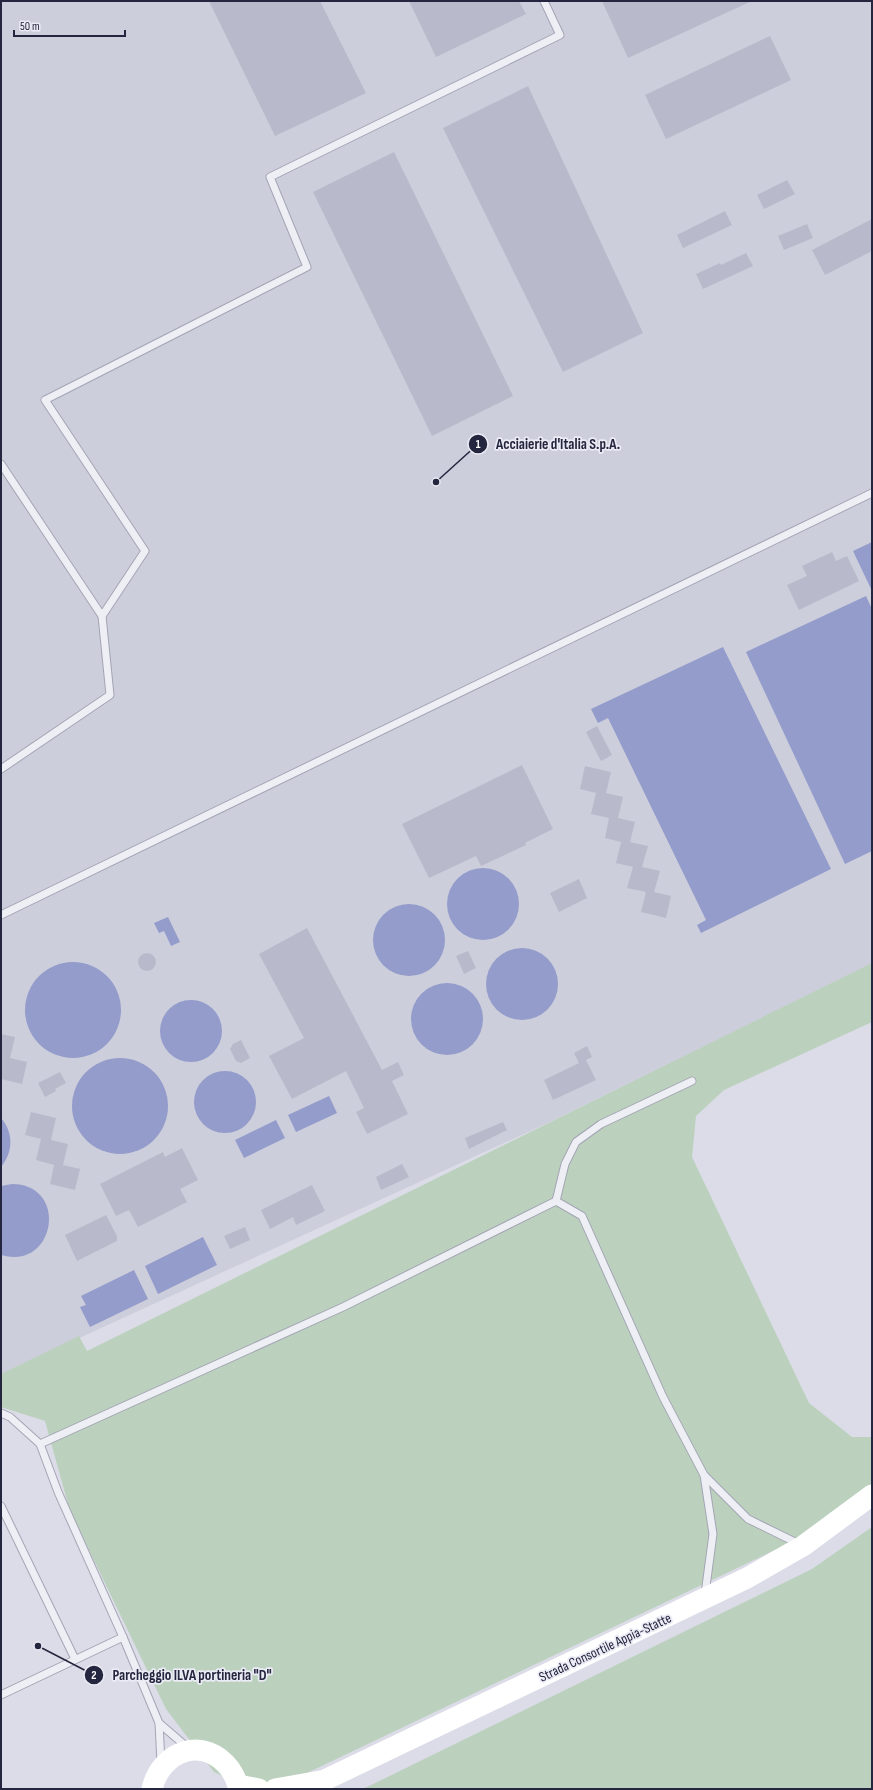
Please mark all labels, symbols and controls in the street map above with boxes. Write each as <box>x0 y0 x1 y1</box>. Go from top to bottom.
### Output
scale bar <box>14 12 125 38</box>
text: 50 m <box>20 19 40 34</box>
callout: Acciaierie d'Italia S.p.A. <box>468 431 628 458</box>
text: Acciaierie d'Italia S.p.A. <box>495 435 620 454</box>
text: 1 <box>476 437 481 452</box>
street label: Strada Consortile Appia-Statte <box>536 1609 674 1686</box>
callout: Parcheggio ILVA portineria "D" <box>84 1661 279 1688</box>
text: Parcheggio ILVA portineria "D" <box>112 1666 272 1685</box>
text: 2 <box>91 1668 97 1683</box>

